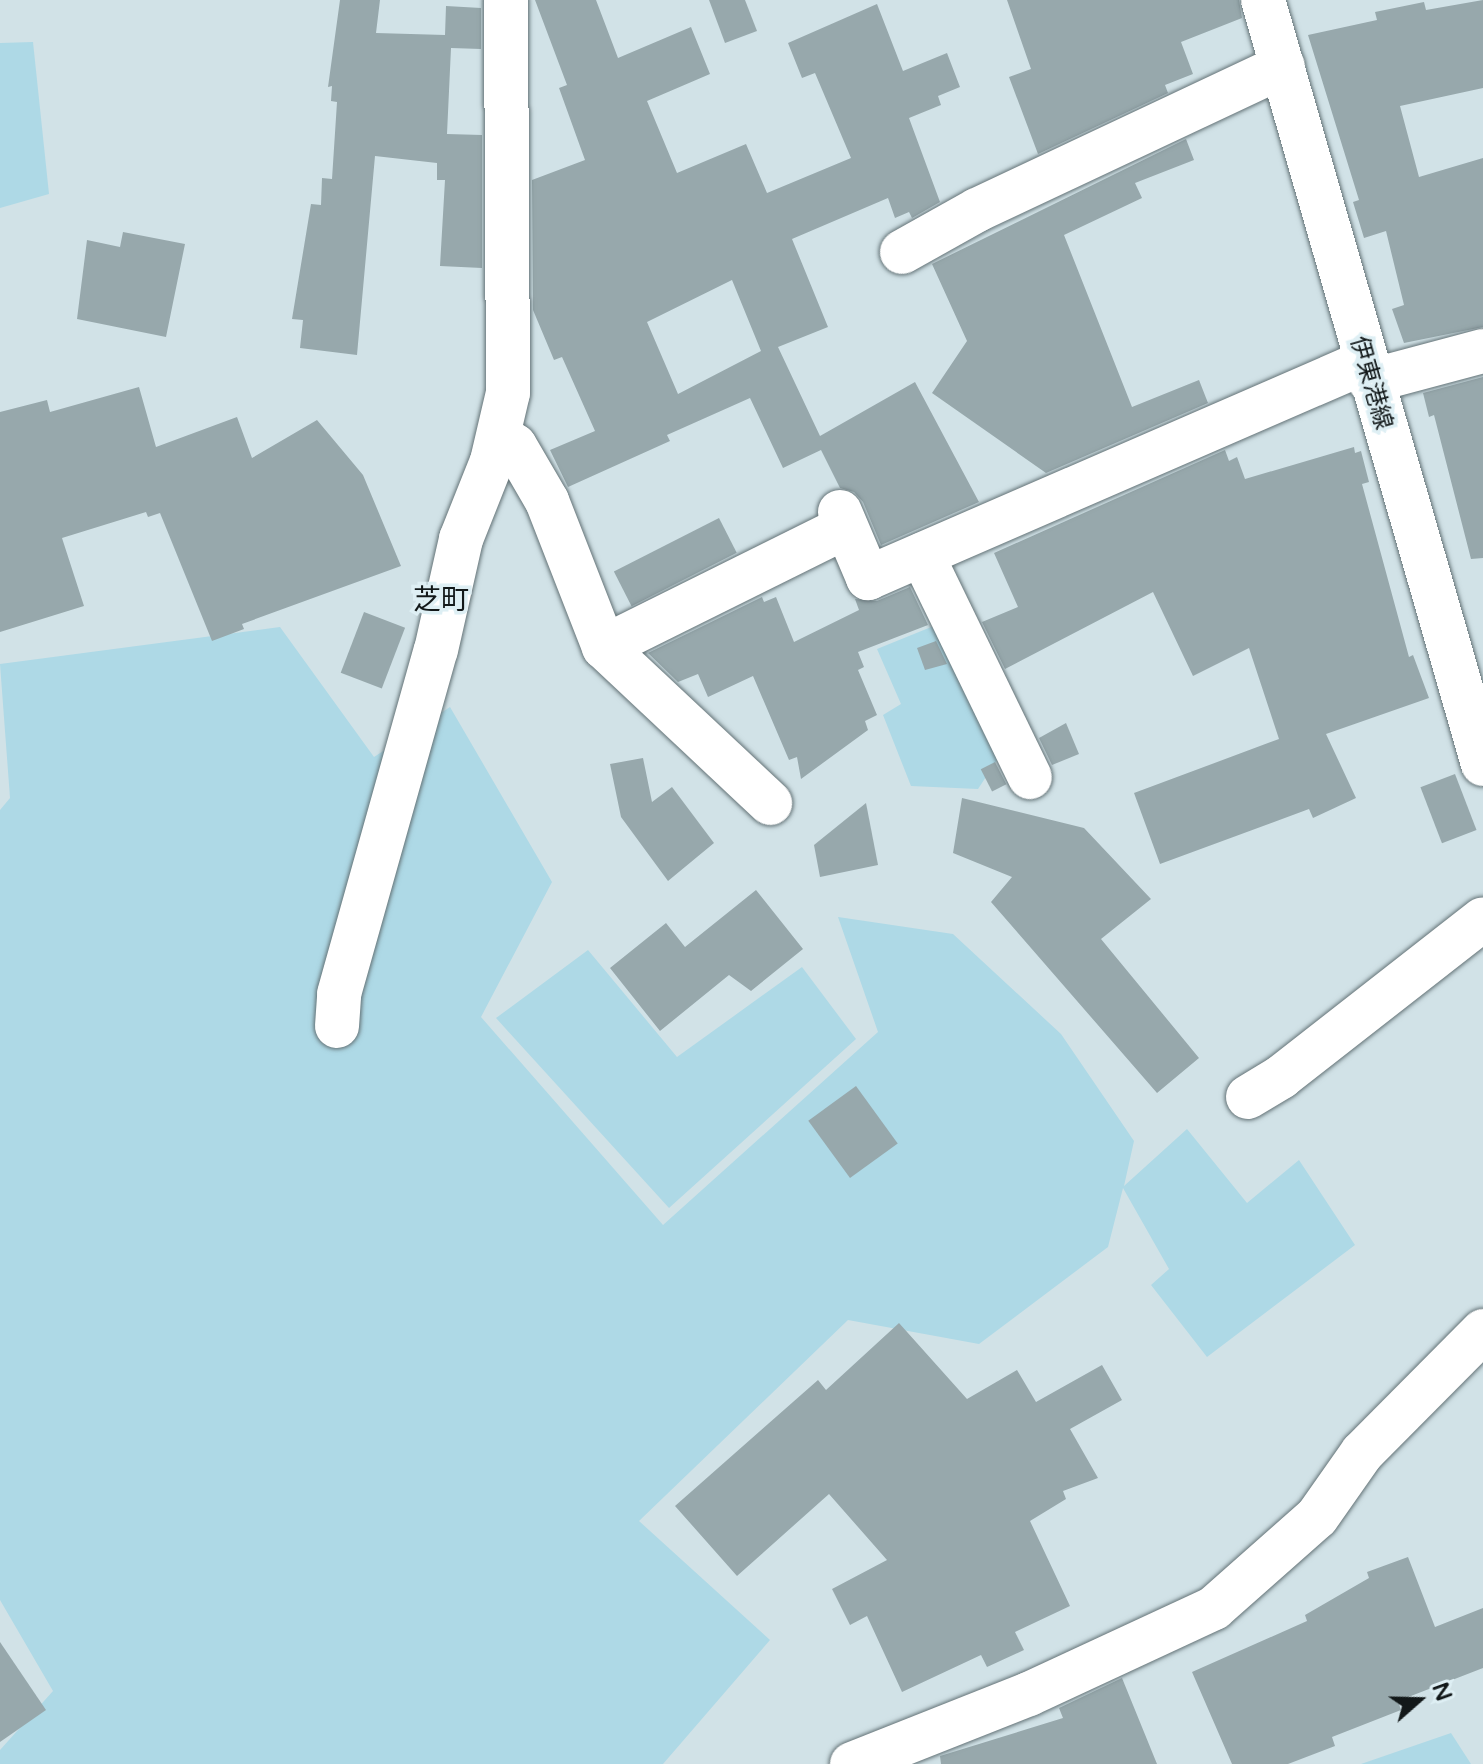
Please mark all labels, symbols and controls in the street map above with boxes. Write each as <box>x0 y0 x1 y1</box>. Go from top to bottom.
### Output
street label: 伊東港線 <box>1344 333 1398 433</box>
district label: 芝町 <box>413 583 469 617</box>
north arrow <box>1379 1660 1459 1740</box>
text: N <box>1426 1679 1457 1705</box>

